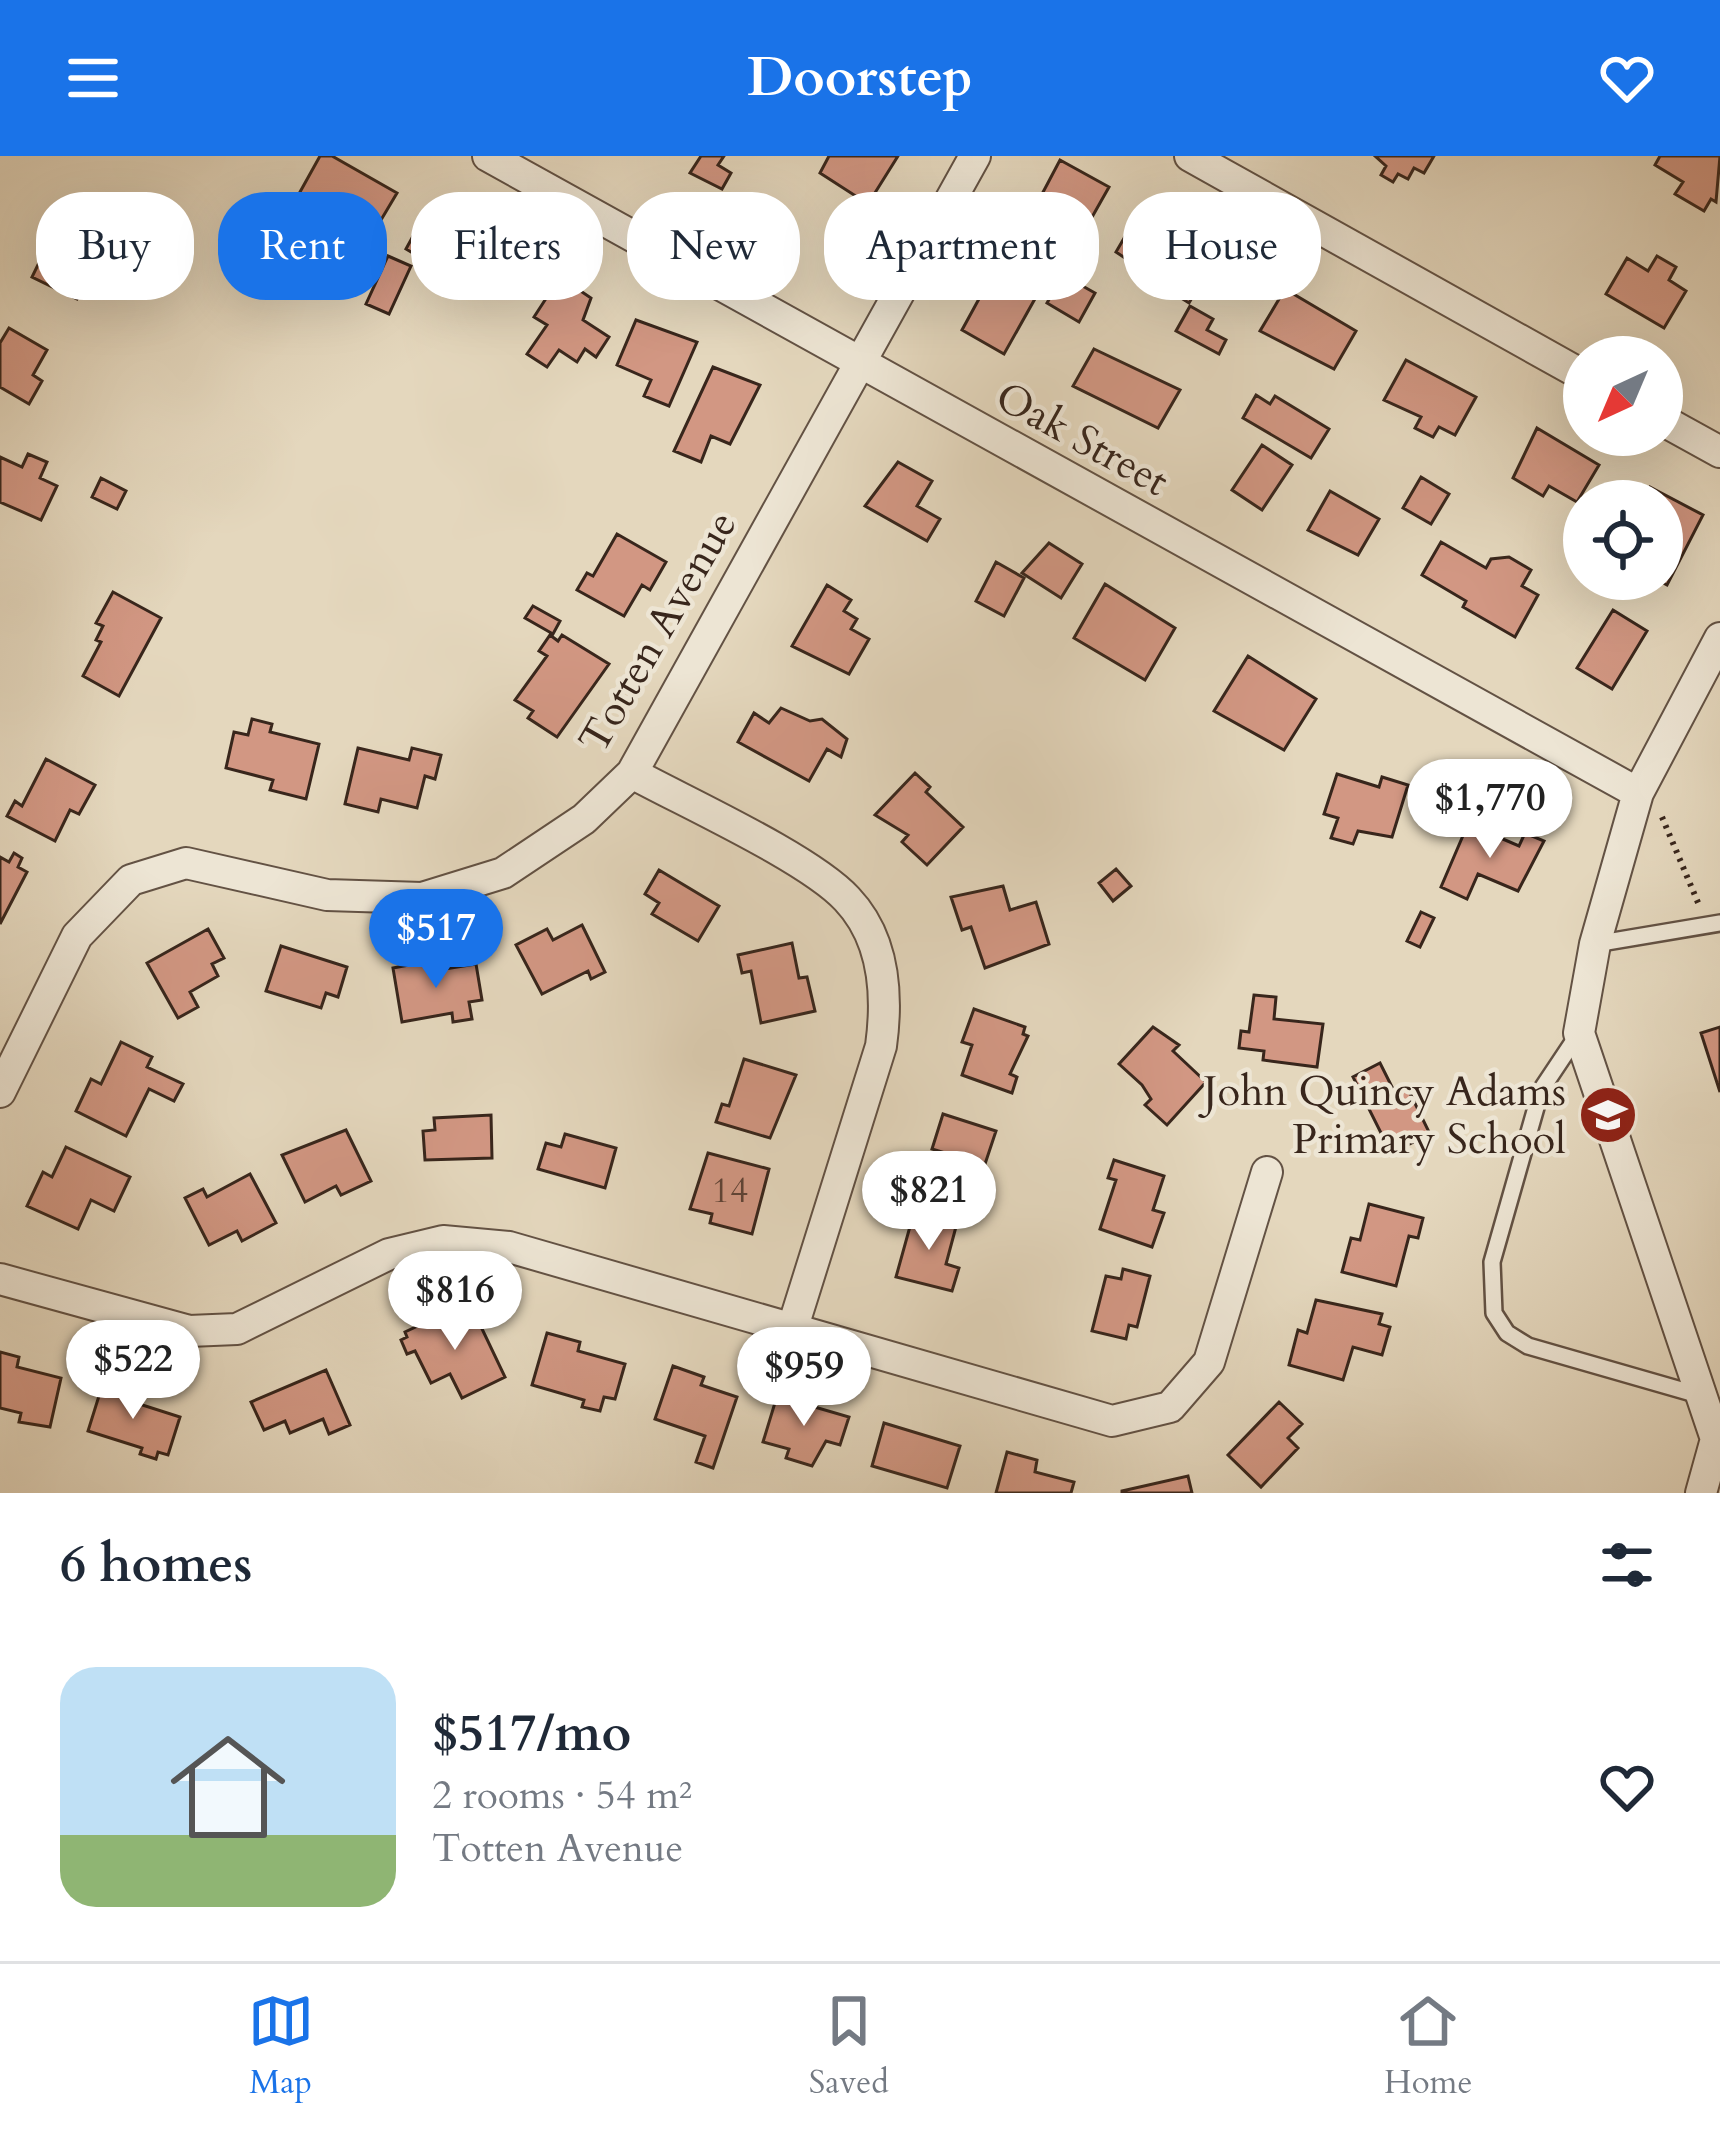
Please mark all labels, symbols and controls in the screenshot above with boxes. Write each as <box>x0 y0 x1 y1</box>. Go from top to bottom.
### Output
text: Doorstep <box>747 42 973 115</box>
icon: menu <box>60 45 126 111</box>
icon: heart <box>1594 45 1660 111</box>
chip: Buy <box>36 192 194 300</box>
chip: Rent <box>218 192 387 300</box>
chip: Filters <box>411 192 603 300</box>
chip: New <box>627 192 800 300</box>
chip: Apartment <box>824 192 1099 300</box>
chip: House <box>1123 192 1321 300</box>
north arrow <box>1563 336 1683 456</box>
map controls <box>1563 336 1683 600</box>
street label: Oak Street <box>985 368 1179 510</box>
button: locate <box>1563 480 1683 600</box>
street label: Totten Avenue <box>566 501 750 763</box>
pin: $1,770 <box>1392 759 1588 861</box>
text: $1,770 <box>1434 771 1546 824</box>
pin: $517 <box>365 889 507 991</box>
text: $517 <box>396 901 476 954</box>
place label: John Quincy Adams Primary School <box>1197 1063 1566 1168</box>
school or university icon: John Quincy Adams Primary School <box>1577 1084 1639 1146</box>
pin: $821 <box>858 1151 1000 1253</box>
text: $821 <box>889 1163 969 1216</box>
house number: 14 <box>712 1166 748 1215</box>
pin: $816 <box>384 1251 526 1353</box>
text: $816 <box>415 1263 495 1316</box>
pin: $522 <box>62 1320 204 1422</box>
pin: $959 <box>733 1327 875 1429</box>
text: $522 <box>93 1332 173 1385</box>
text: $959 <box>764 1339 844 1392</box>
text: 6 homes <box>60 1530 252 1600</box>
icon: filters <box>1594 1532 1660 1598</box>
text: $517/mo <box>432 1699 631 1769</box>
icon: home <box>156 1715 300 1859</box>
icon: heart <box>1594 1754 1660 1820</box>
text: 2 rooms · 54 m² <box>432 1769 692 1822</box>
text: Totten Avenue <box>432 1822 683 1875</box>
tab: Map <box>248 1988 314 2105</box>
tab: Saved <box>809 1988 889 2105</box>
tab: Home <box>1384 1988 1472 2105</box>

